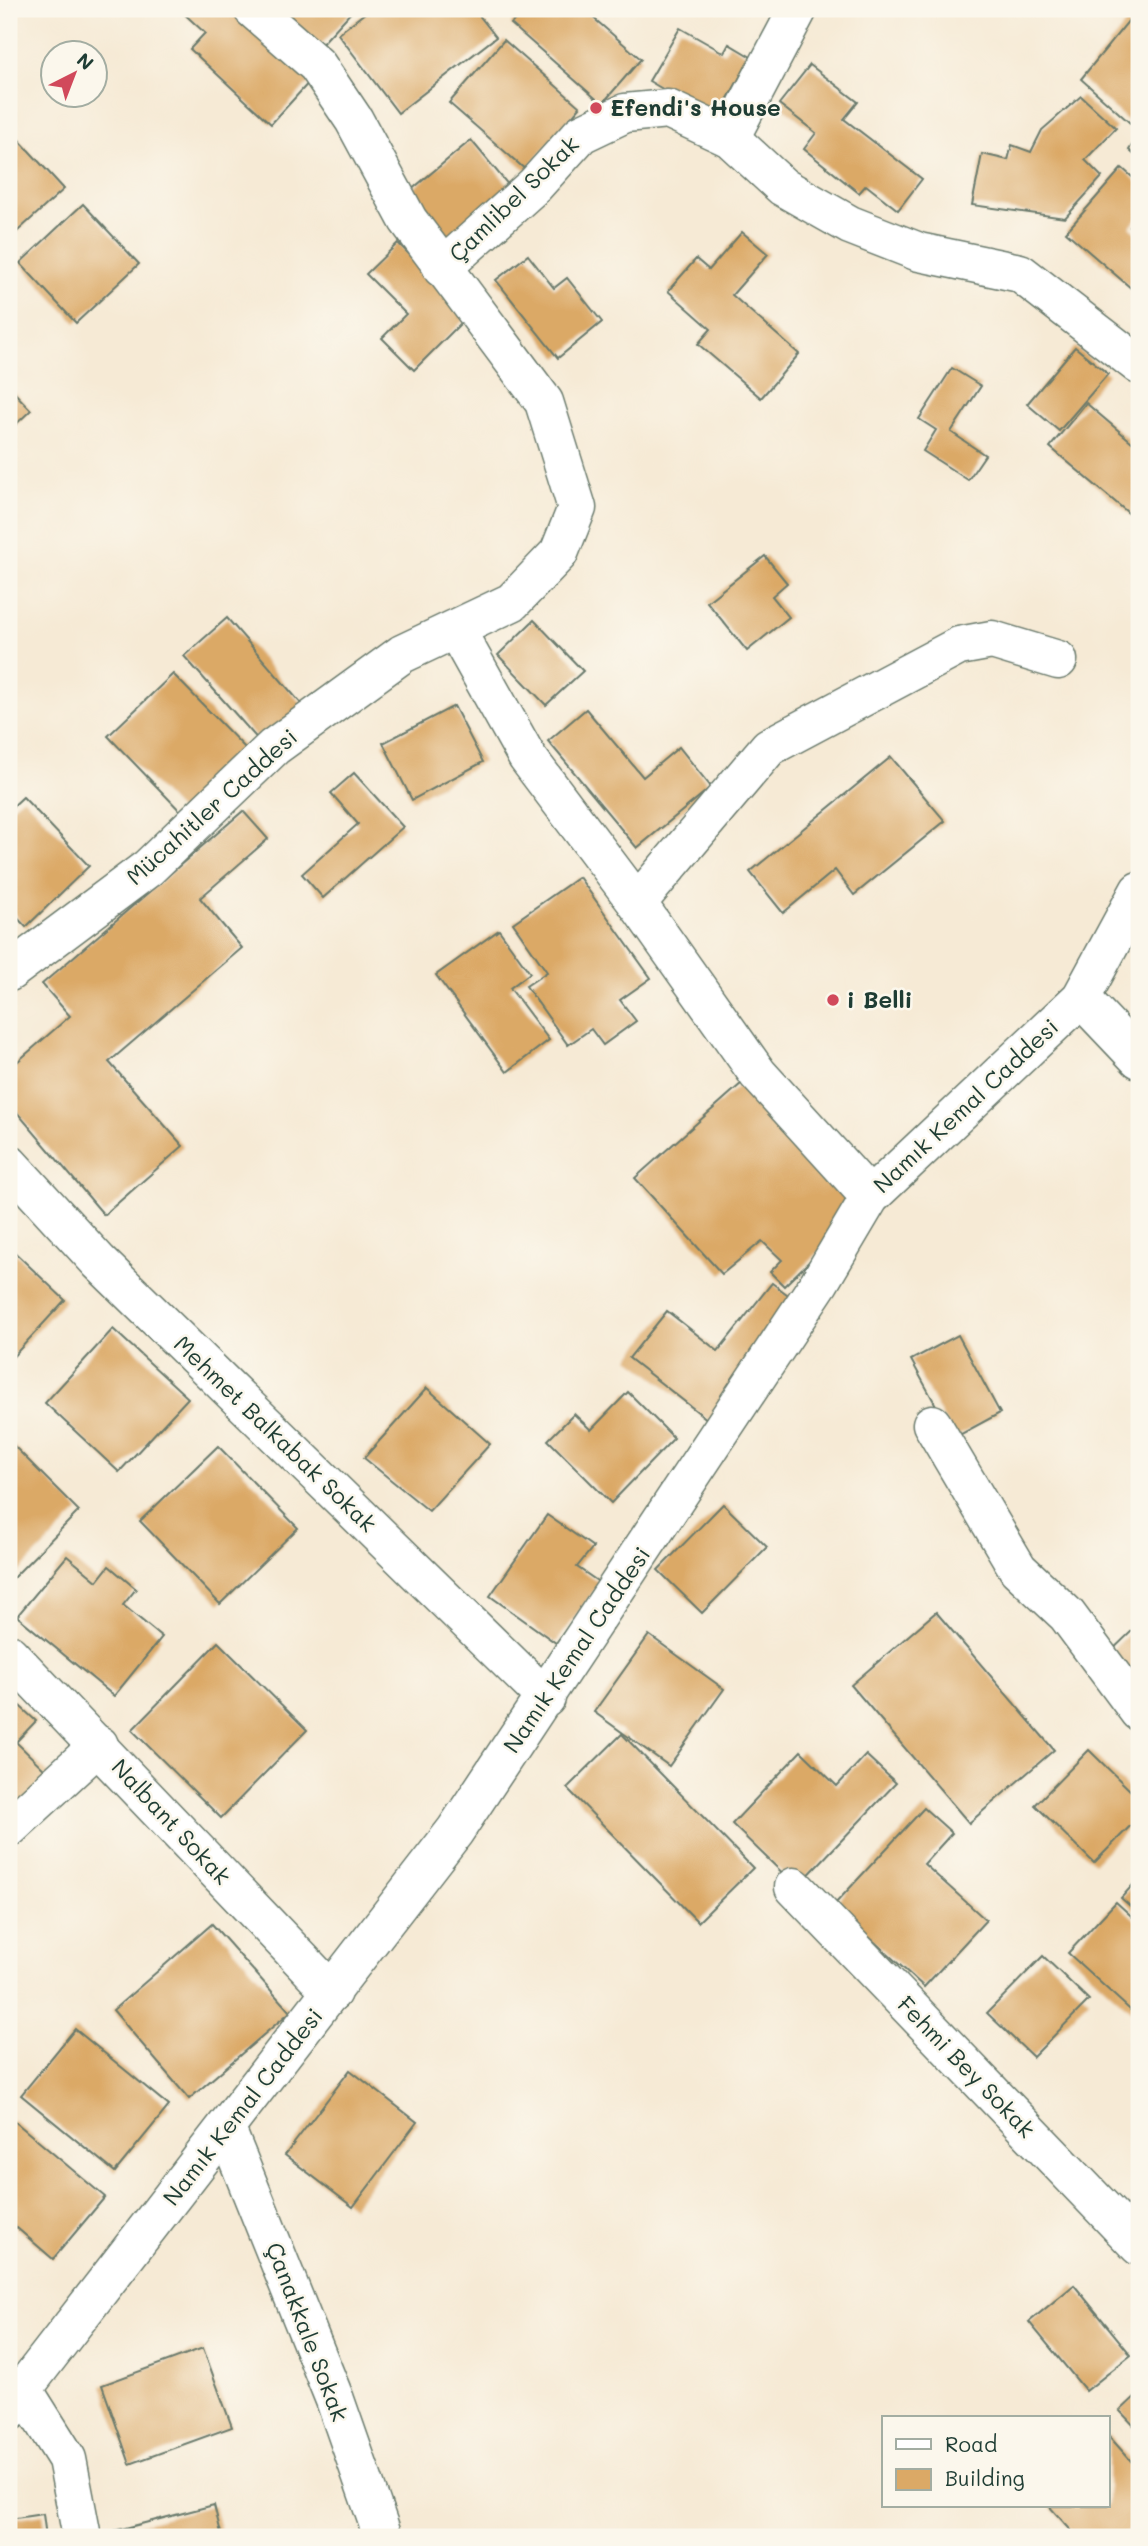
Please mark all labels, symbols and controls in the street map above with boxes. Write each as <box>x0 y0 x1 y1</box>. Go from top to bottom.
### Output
north arrow <box>38 38 108 108</box>
text: N <box>72 47 99 75</box>
place label: Efendi's House <box>610 92 781 122</box>
marker: Efendi's House <box>588 100 604 116</box>
street label: Çamlibel Sokak <box>442 129 585 268</box>
street label: Mücahitler Caddesi <box>119 721 303 891</box>
place label: i Belli <box>847 984 912 1014</box>
marker: i Belli <box>825 992 841 1008</box>
street label: Namık Kemal Caddesi <box>866 1012 1064 1199</box>
street label: Mehmet Balkabak Sokak <box>168 1329 383 1538</box>
street label: Namık Kemal Caddesi <box>496 1540 656 1758</box>
street label: Nalbant Sokak <box>106 1752 238 1891</box>
street label: Fehmi Bey Sokak <box>891 1989 1042 2144</box>
street label: Namık Kemal Caddesi <box>156 2001 329 2211</box>
street label: Çanakkale Sokak <box>260 2238 356 2425</box>
legend <box>882 2416 1110 2508</box>
text: Road <box>945 2430 997 2457</box>
text: Building <box>945 2464 1025 2491</box>

